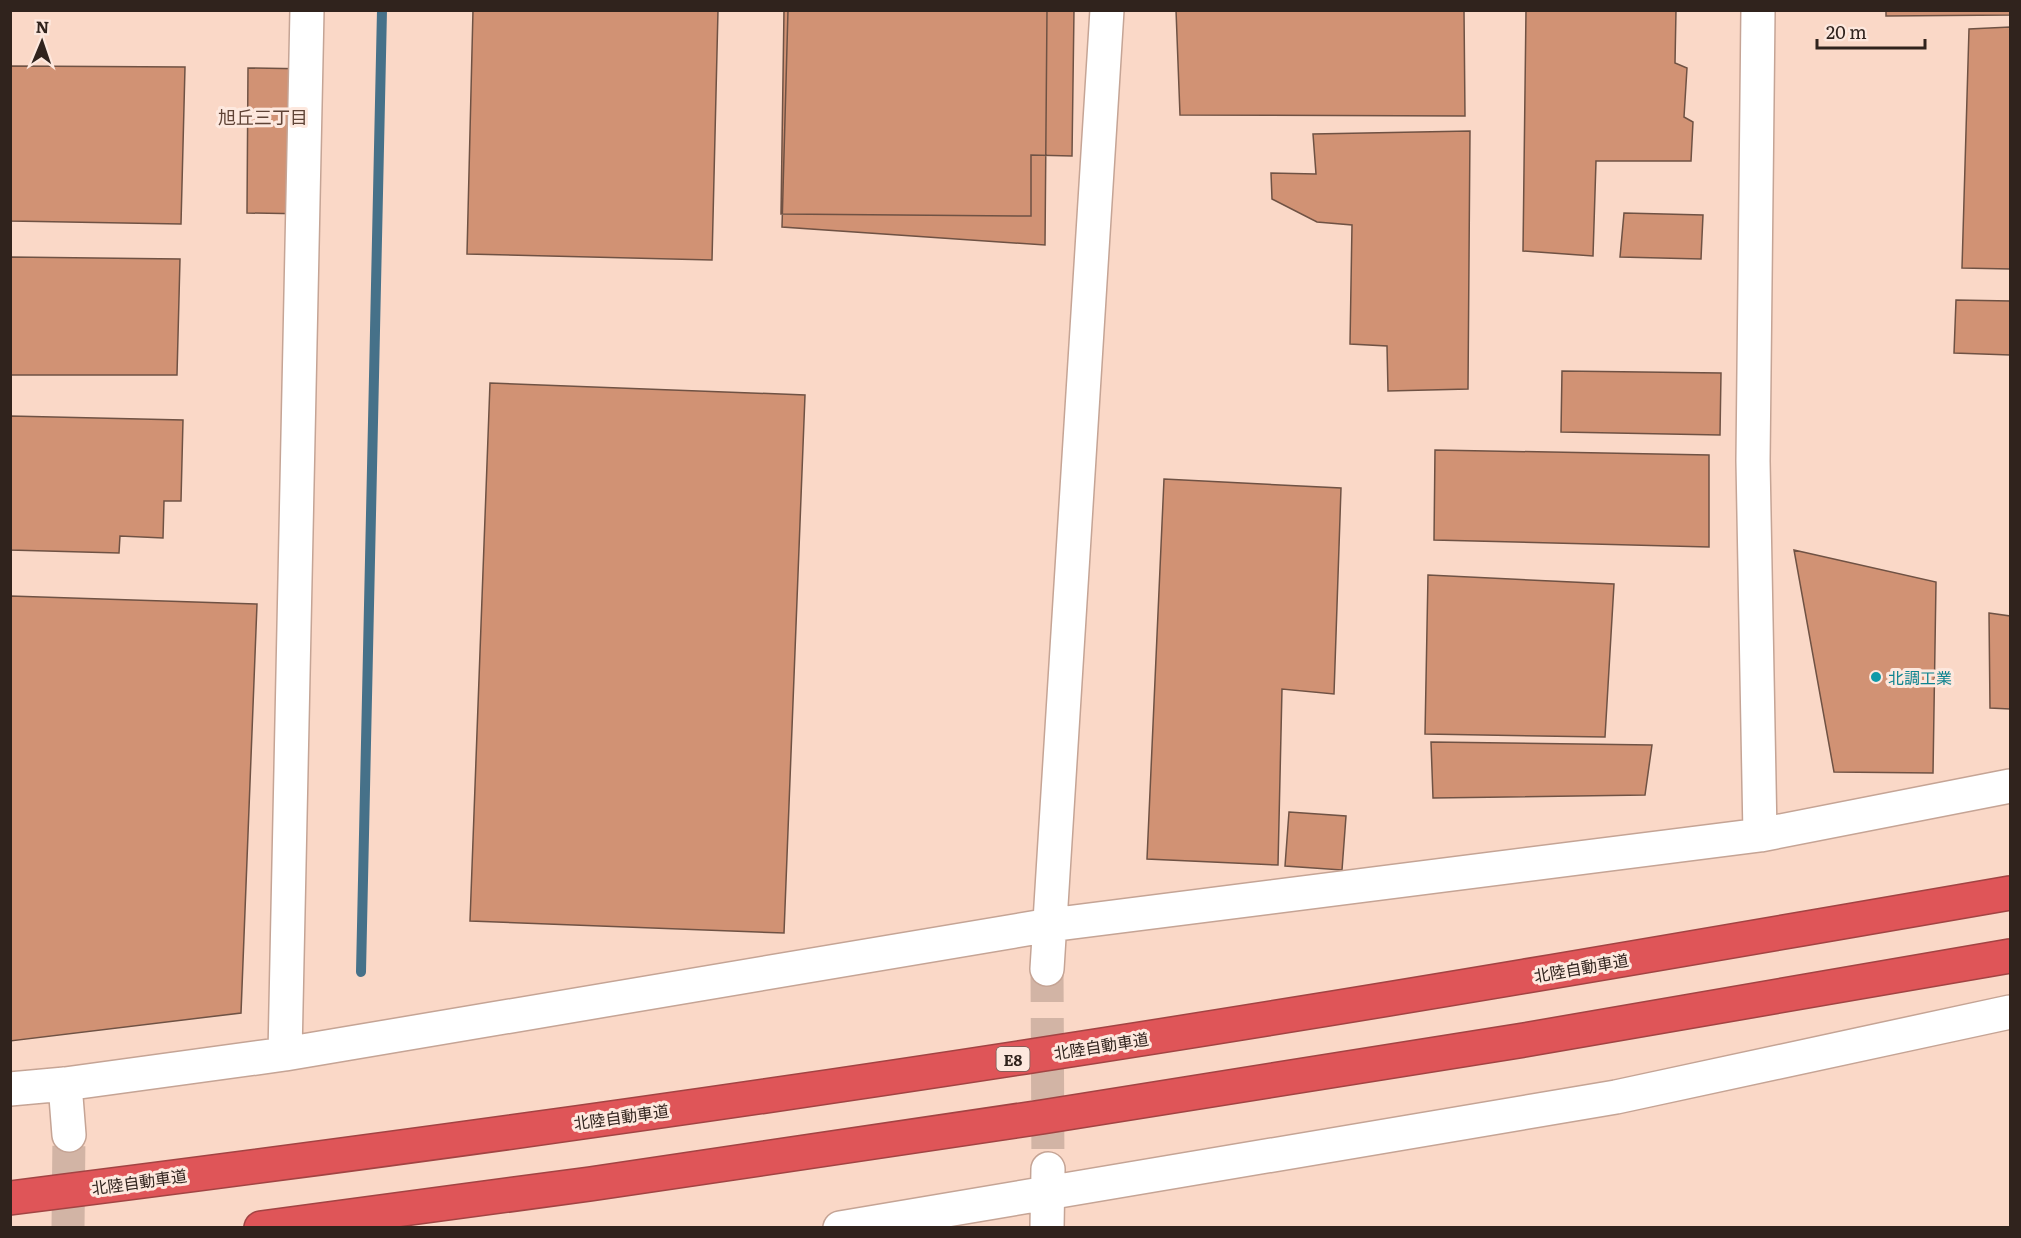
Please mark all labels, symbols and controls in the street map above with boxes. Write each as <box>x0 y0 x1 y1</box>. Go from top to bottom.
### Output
north arrow <box>12 12 72 72</box>
scale bar <box>1817 12 1925 50</box>
text: N <box>35 14 50 38</box>
text: 20 m <box>1826 18 1867 45</box>
district label: 旭丘三丁目 <box>218 103 308 130</box>
place label: 北調工業 <box>1888 665 1952 689</box>
marker: 北調工業 <box>1869 670 1883 684</box>
street label: 北陸自動車道 <box>1532 947 1630 987</box>
street label: 北陸自動車道 <box>1052 1026 1150 1064</box>
road number: E8 <box>996 1047 1030 1071</box>
street label: 北陸自動車道 <box>572 1097 670 1135</box>
street label: 北陸自動車道 <box>90 1162 188 1200</box>

